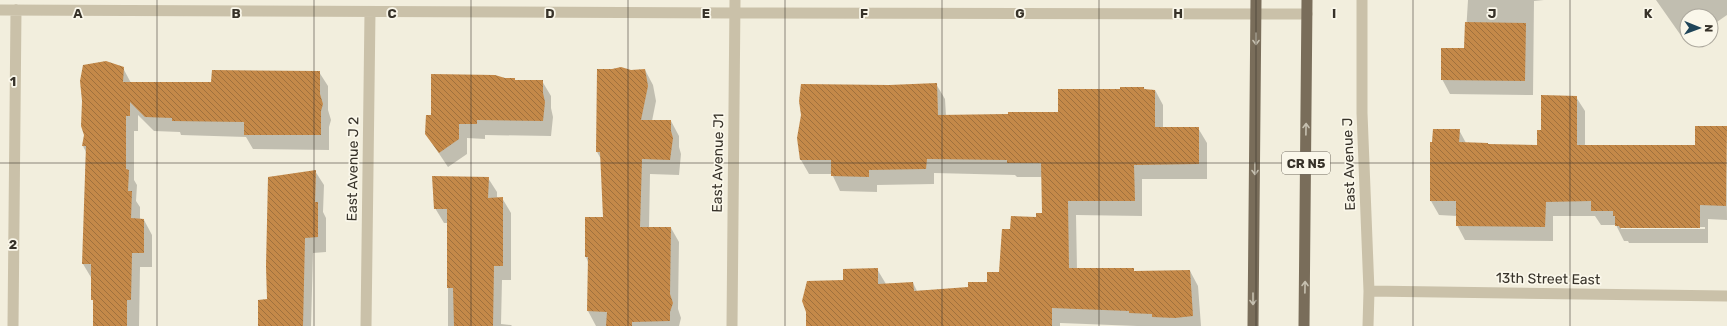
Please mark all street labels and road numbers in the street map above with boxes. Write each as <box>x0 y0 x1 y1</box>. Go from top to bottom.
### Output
street label: East Avenue J1 <box>709 113 727 213</box>
street label: East Avenue J 2 <box>344 116 362 222</box>
street label: East Avenue J <box>1339 117 1359 211</box>
road number: CR N5 <box>1282 152 1330 174</box>
street label: 13th Street East <box>1496 270 1601 288</box>

